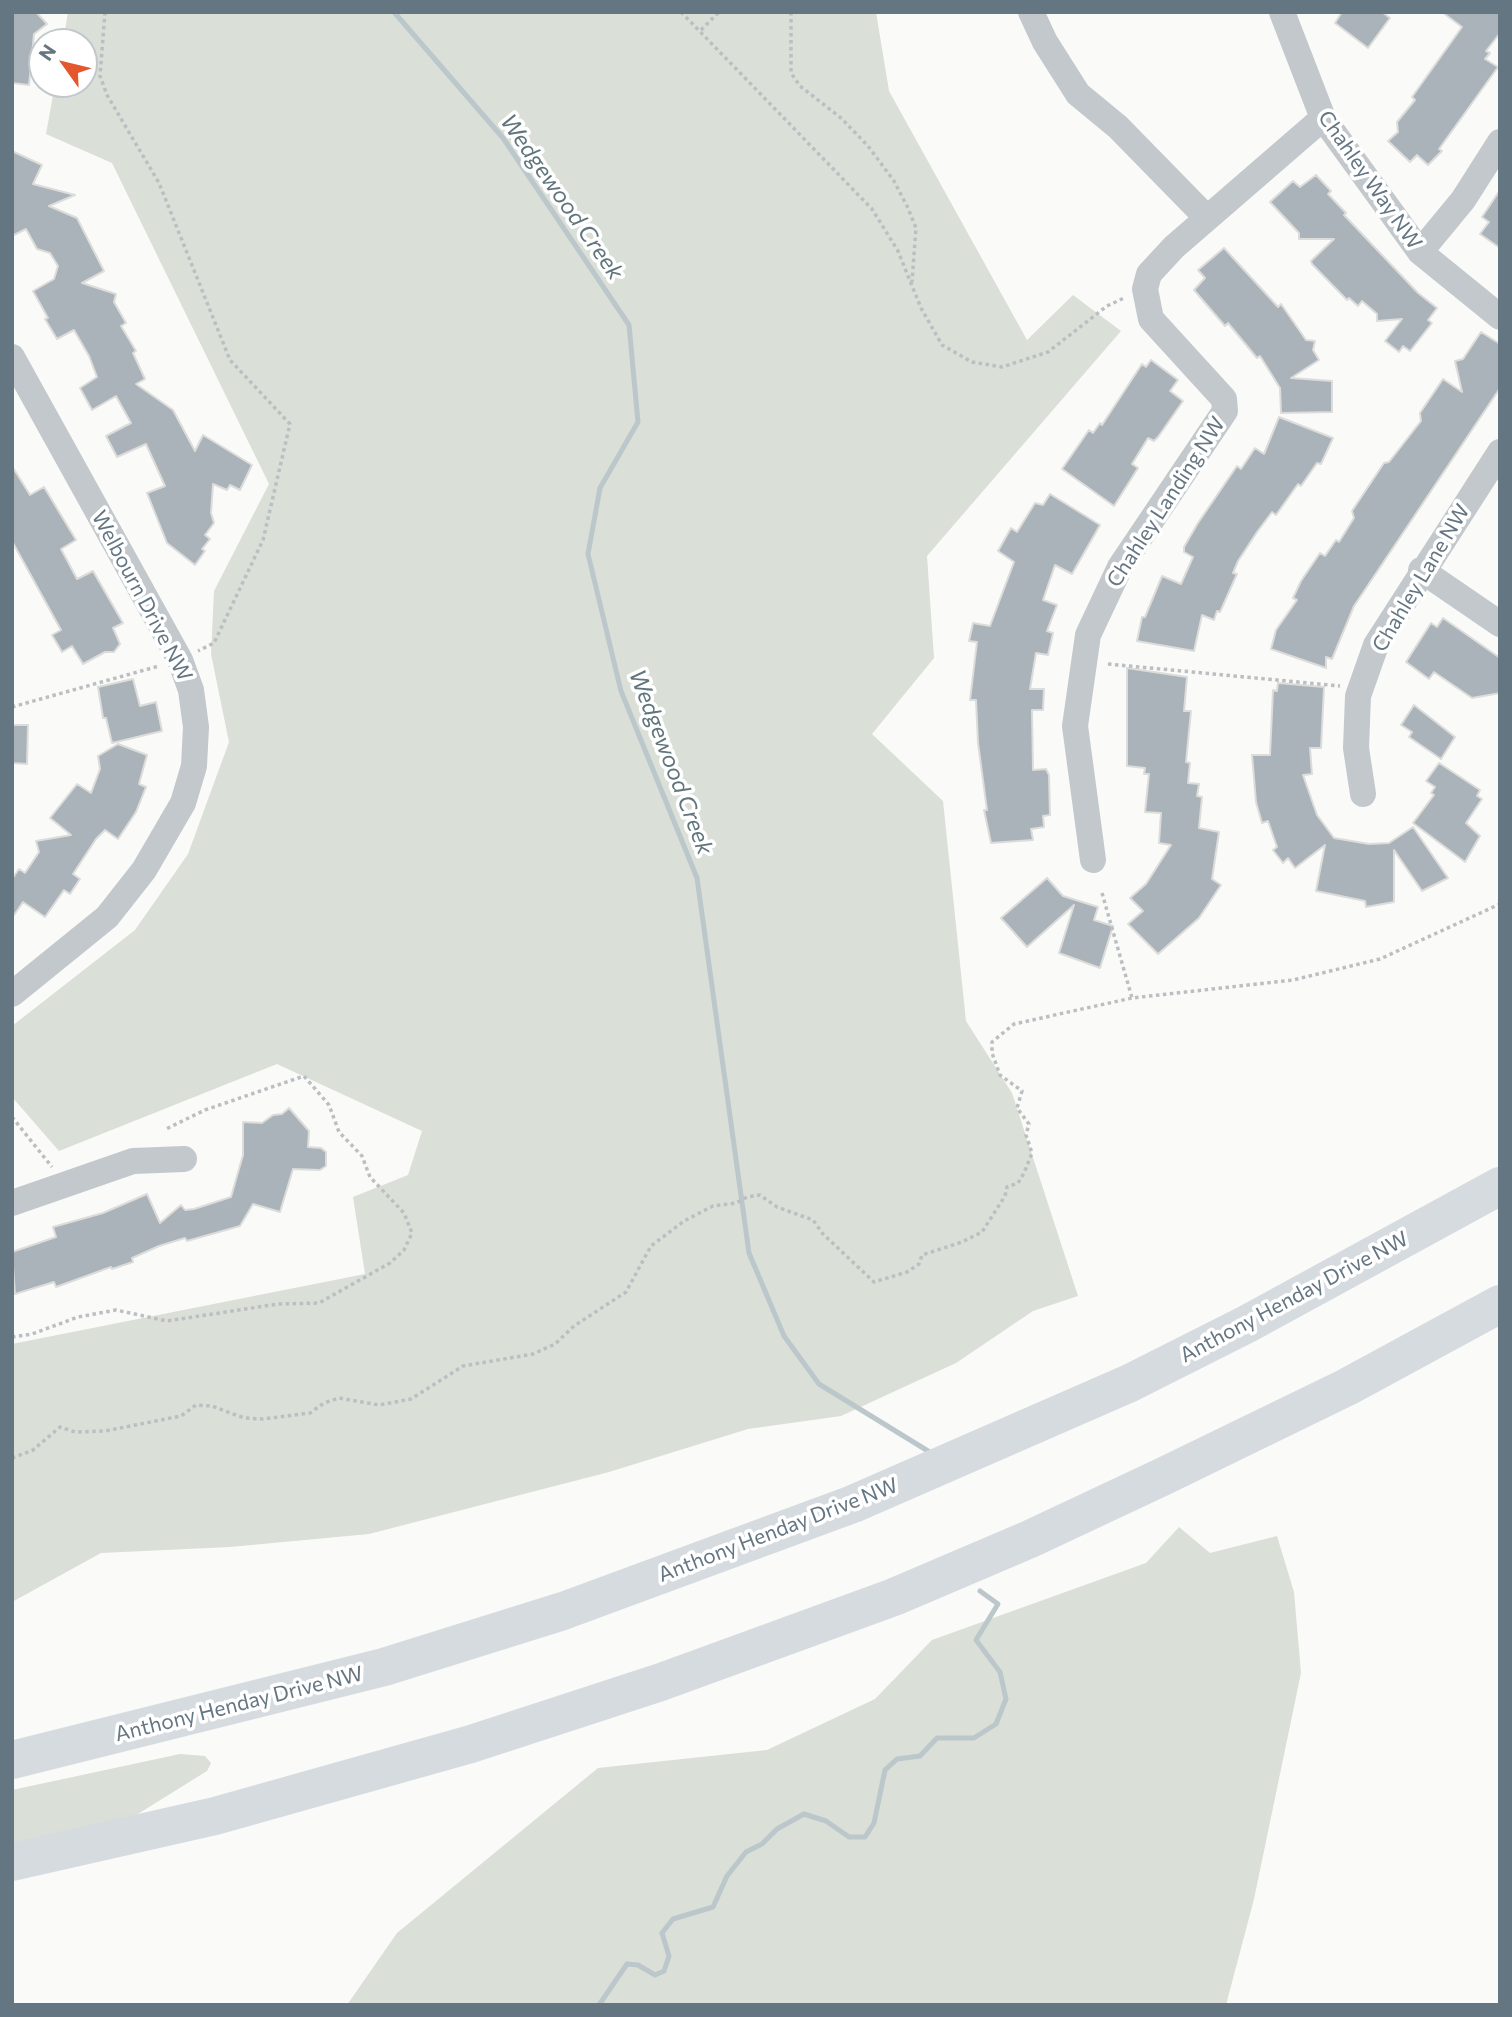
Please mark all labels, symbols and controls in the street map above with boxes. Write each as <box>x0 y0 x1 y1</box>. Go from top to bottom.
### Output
north arrow <box>28 28 98 98</box>
text: N <box>33 40 60 64</box>
street label: Chahley Way NW <box>1313 106 1427 254</box>
water label: Wedgewood Creek <box>494 109 630 285</box>
street label: Chahley Landing NW <box>1102 412 1230 592</box>
street label: Chahley Lane NW <box>1367 500 1475 656</box>
street label: Welbourn Drive NW <box>86 506 198 686</box>
water label: Wedgewood Creek <box>623 665 719 859</box>
street label: Anthony Henday Drive NW <box>1176 1226 1412 1368</box>
street label: Anthony Henday Drive NW <box>654 1473 902 1587</box>
street label: Anthony Henday Drive NW <box>112 1661 366 1747</box>

